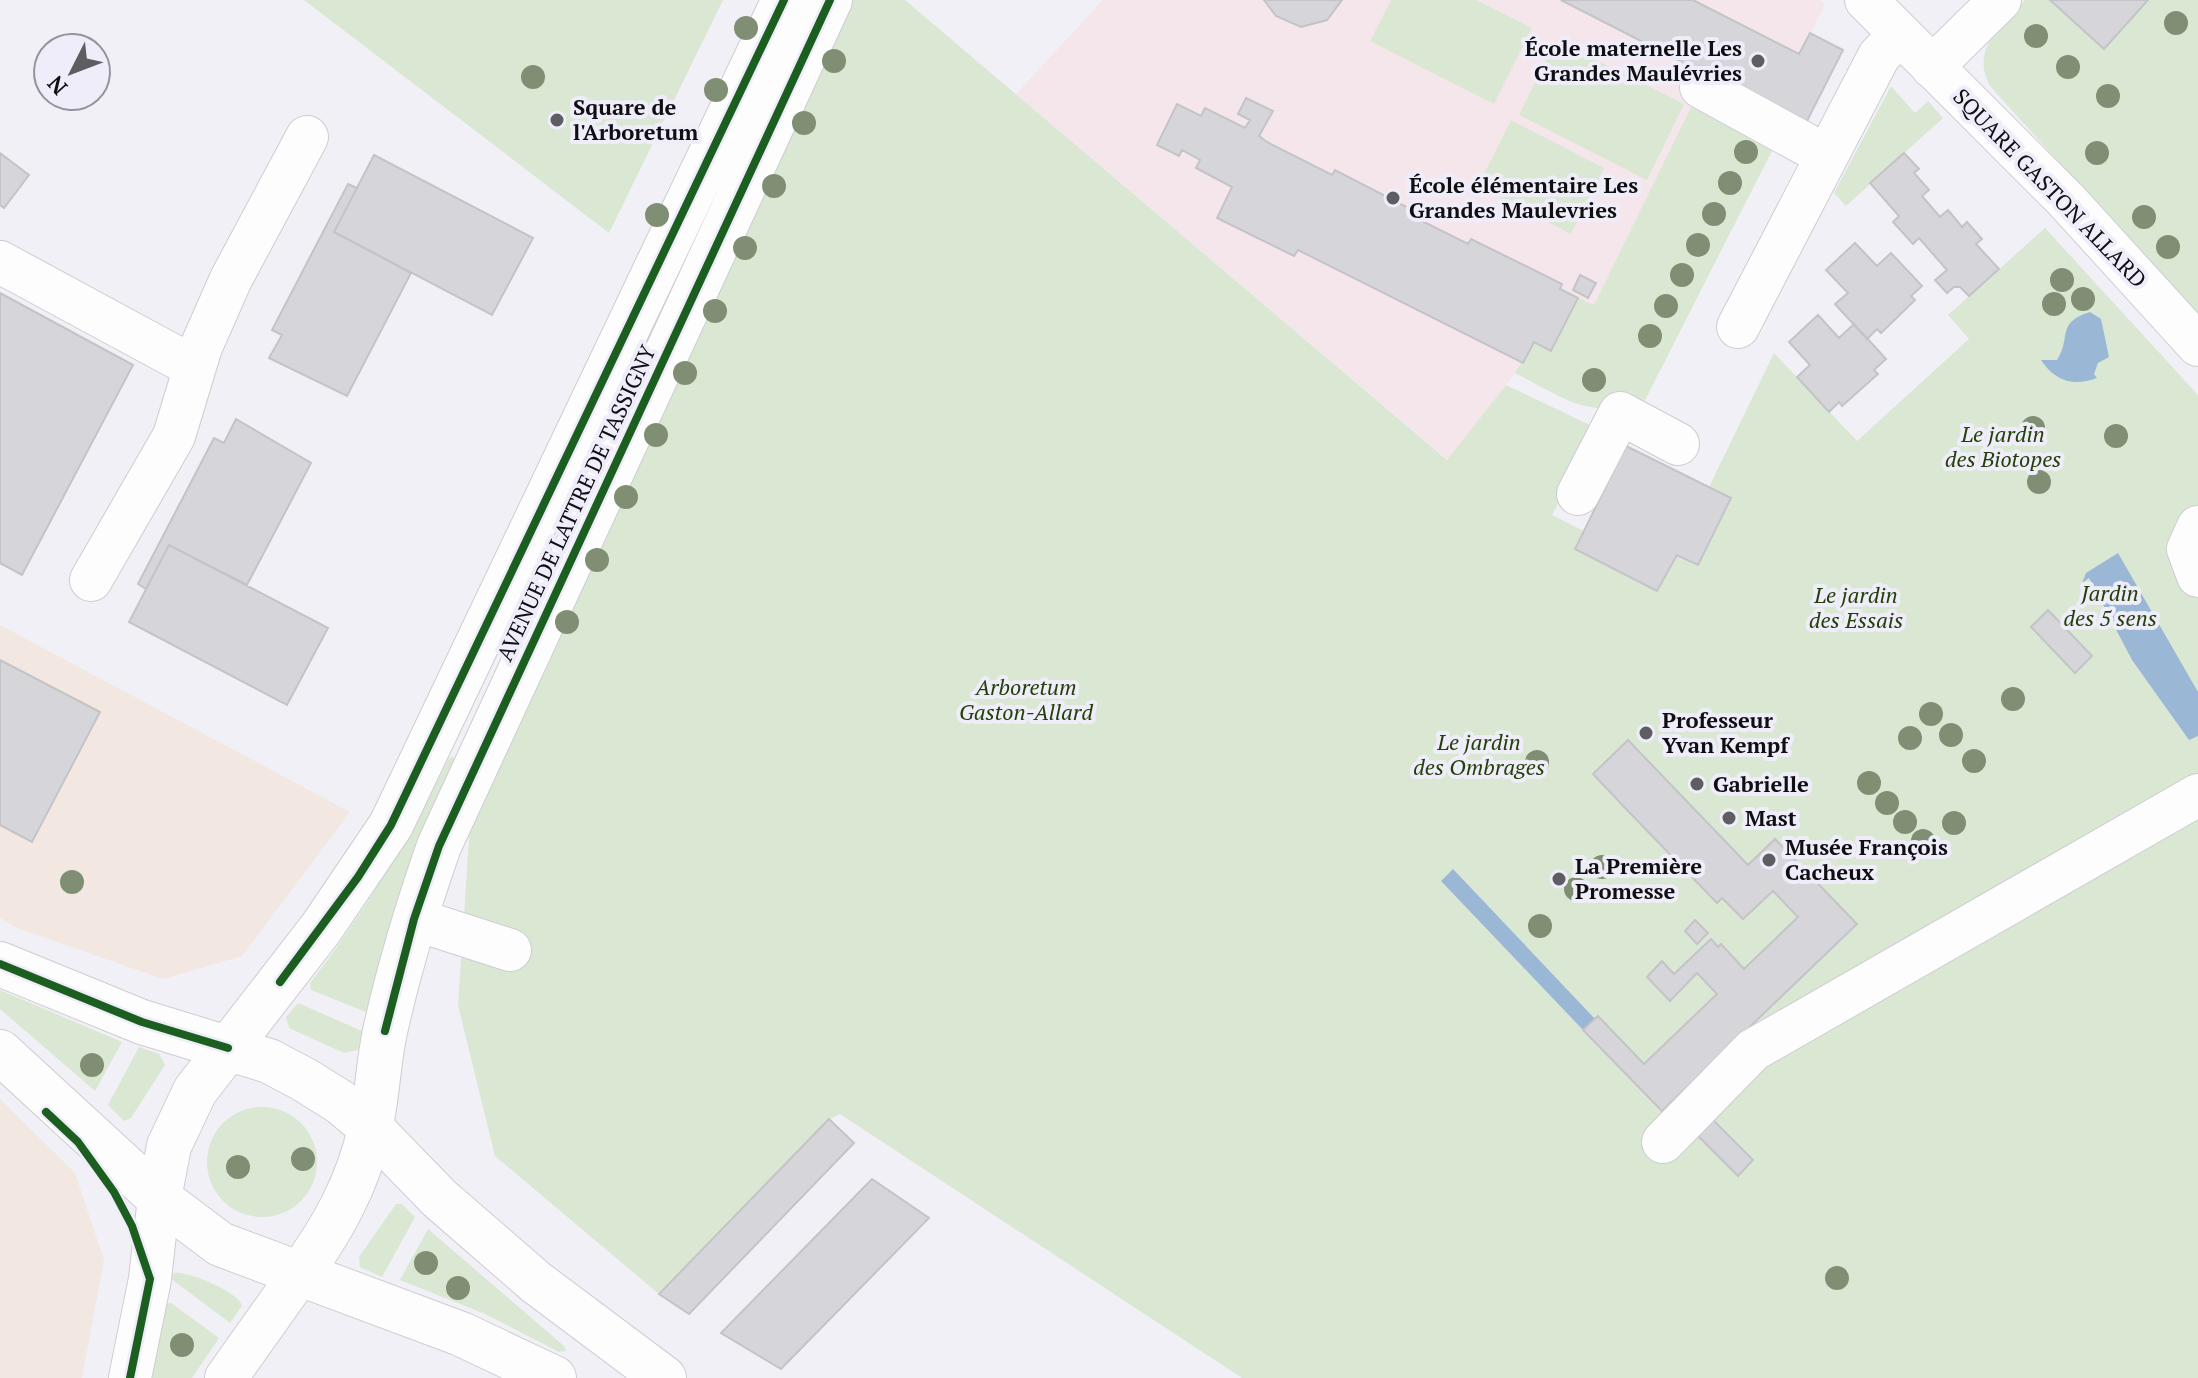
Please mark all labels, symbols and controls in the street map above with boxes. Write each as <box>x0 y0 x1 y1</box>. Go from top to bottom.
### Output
north arrow <box>32 32 112 112</box>
place label: École maternelle Les Grandes Maulévries <box>1525 33 1742 87</box>
marker: École maternelle Les Grandes Maulévries <box>1749 52 1767 70</box>
text: N <box>40 70 73 102</box>
street label: SQUARE GASTON ALLARD <box>1947 82 2153 293</box>
place label: Square de l'Arboretum <box>573 92 699 146</box>
marker: Square de l'Arboretum <box>548 111 566 129</box>
place label: École élémentaire Les Grandes Maulevries <box>1409 170 1638 224</box>
marker: École élémentaire Les Grandes Maulevries <box>1384 189 1402 207</box>
street label: AVENUE DE LATTRE DE TASSIGNY <box>489 339 662 665</box>
park label: Le jardin des Biotopes <box>1945 419 2061 473</box>
park label: Jardin des 5 sens <box>2063 578 2157 632</box>
park label: Le jardin des Essais <box>1809 580 1903 634</box>
park label: Arboretum Gaston-Allard <box>959 672 1094 726</box>
place label: Professeur Yvan Kempf <box>1662 705 1790 759</box>
marker: Professeur Yvan Kempf <box>1637 724 1655 742</box>
park label: Le jardin des Ombrages <box>1413 727 1545 781</box>
place label: Gabrielle <box>1713 769 1809 798</box>
marker: Gabrielle <box>1688 775 1706 793</box>
place label: Mast <box>1745 803 1797 832</box>
marker: Mast <box>1720 809 1738 827</box>
place label: Musée François Cacheux <box>1785 832 1948 886</box>
place label: La Première Promesse <box>1575 851 1702 905</box>
marker: Musée François Cacheux <box>1760 851 1778 869</box>
marker: La Première Promesse <box>1550 870 1568 888</box>

